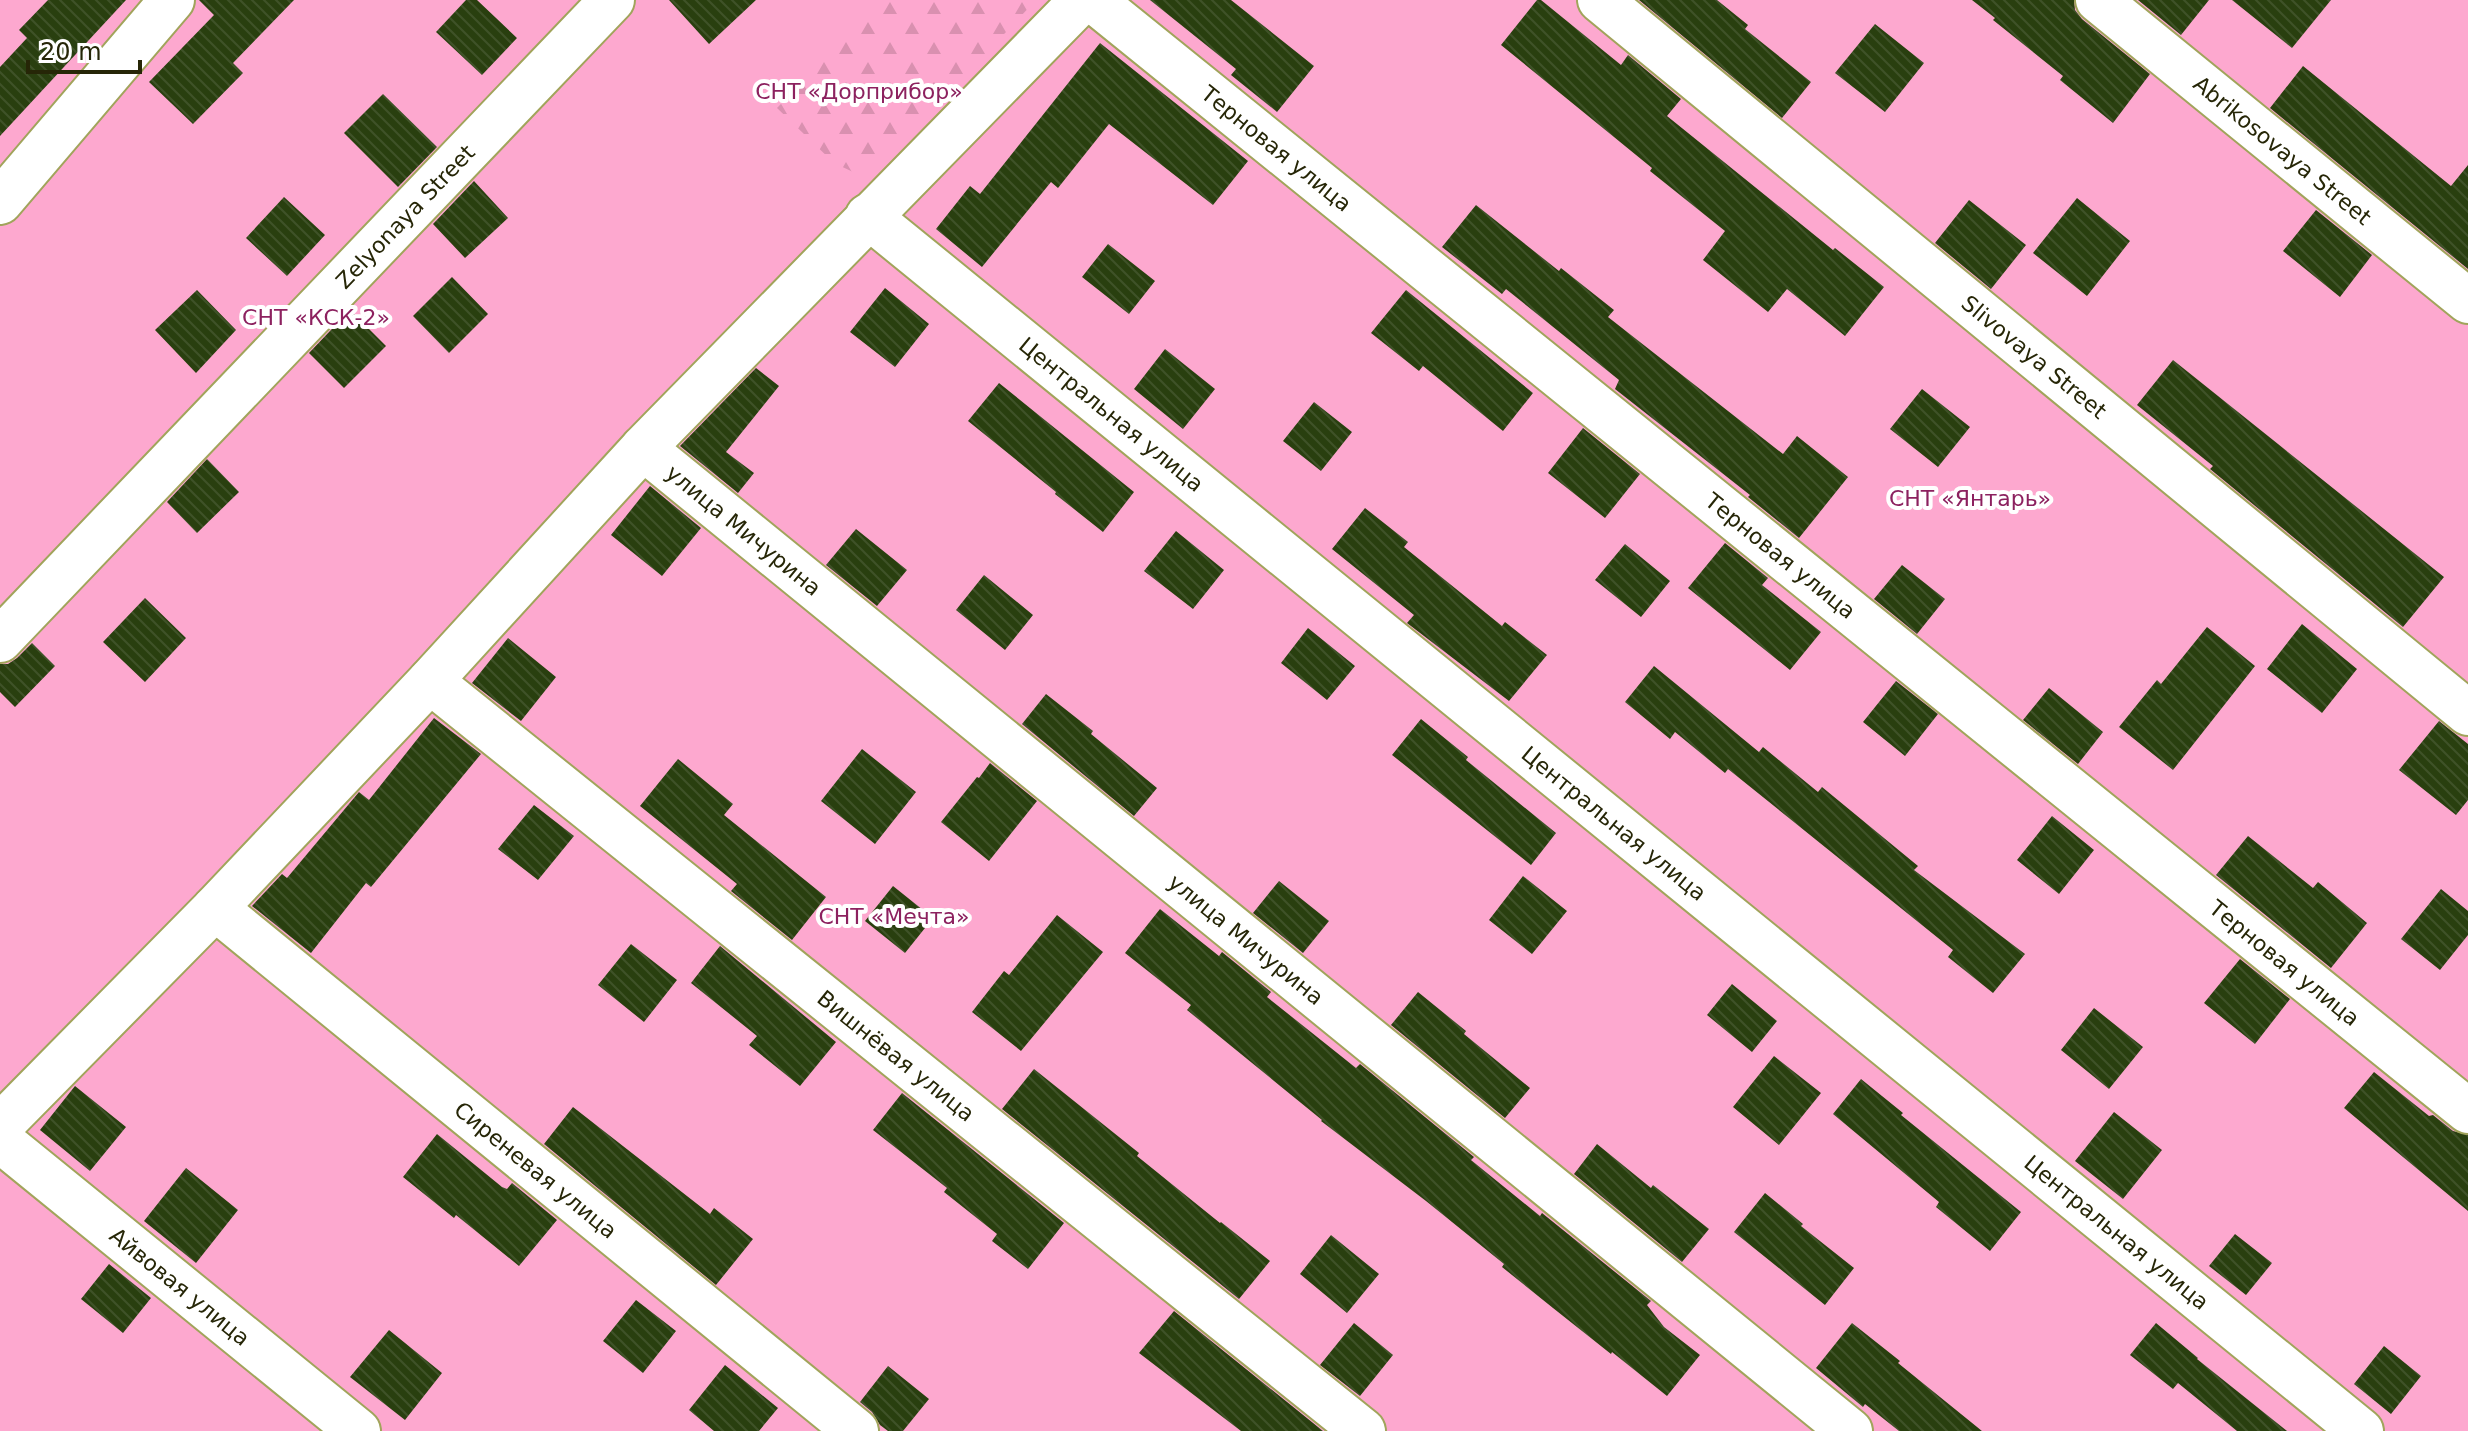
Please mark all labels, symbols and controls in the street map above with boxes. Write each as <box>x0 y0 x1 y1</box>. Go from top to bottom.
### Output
scale bar <box>28 24 140 74</box>
text: 20 m <box>40 38 102 66</box>
street label: Abrikosovaya Street <box>2189 71 2376 230</box>
park label: СНТ «Дорприбор» <box>755 79 963 104</box>
street label: Терновая улица <box>1196 80 1356 217</box>
street label: Zelyonaya Street <box>331 140 480 294</box>
street label: Slivovaya Street <box>1957 290 2112 424</box>
park label: СНТ «КСК-2» <box>242 305 390 330</box>
street label: Центральная улица <box>1014 332 1208 497</box>
street label: улица Мичурина <box>661 460 826 601</box>
park label: СНТ «Янтарь» <box>1889 486 2051 511</box>
street label: Терновая улица <box>1700 487 1860 624</box>
street label: Центральная улица <box>1517 741 1711 906</box>
street label: улица Мичурина <box>1163 869 1328 1010</box>
street label: Терновая улица <box>2204 895 2364 1031</box>
park label: СНТ «Мечта» <box>818 904 970 929</box>
street label: Вишнёвая улица <box>812 986 979 1127</box>
street label: Сиреневая улица <box>449 1097 622 1244</box>
street label: Центральная улица <box>2019 1150 2214 1315</box>
street label: Айвовая улица <box>105 1223 254 1351</box>

